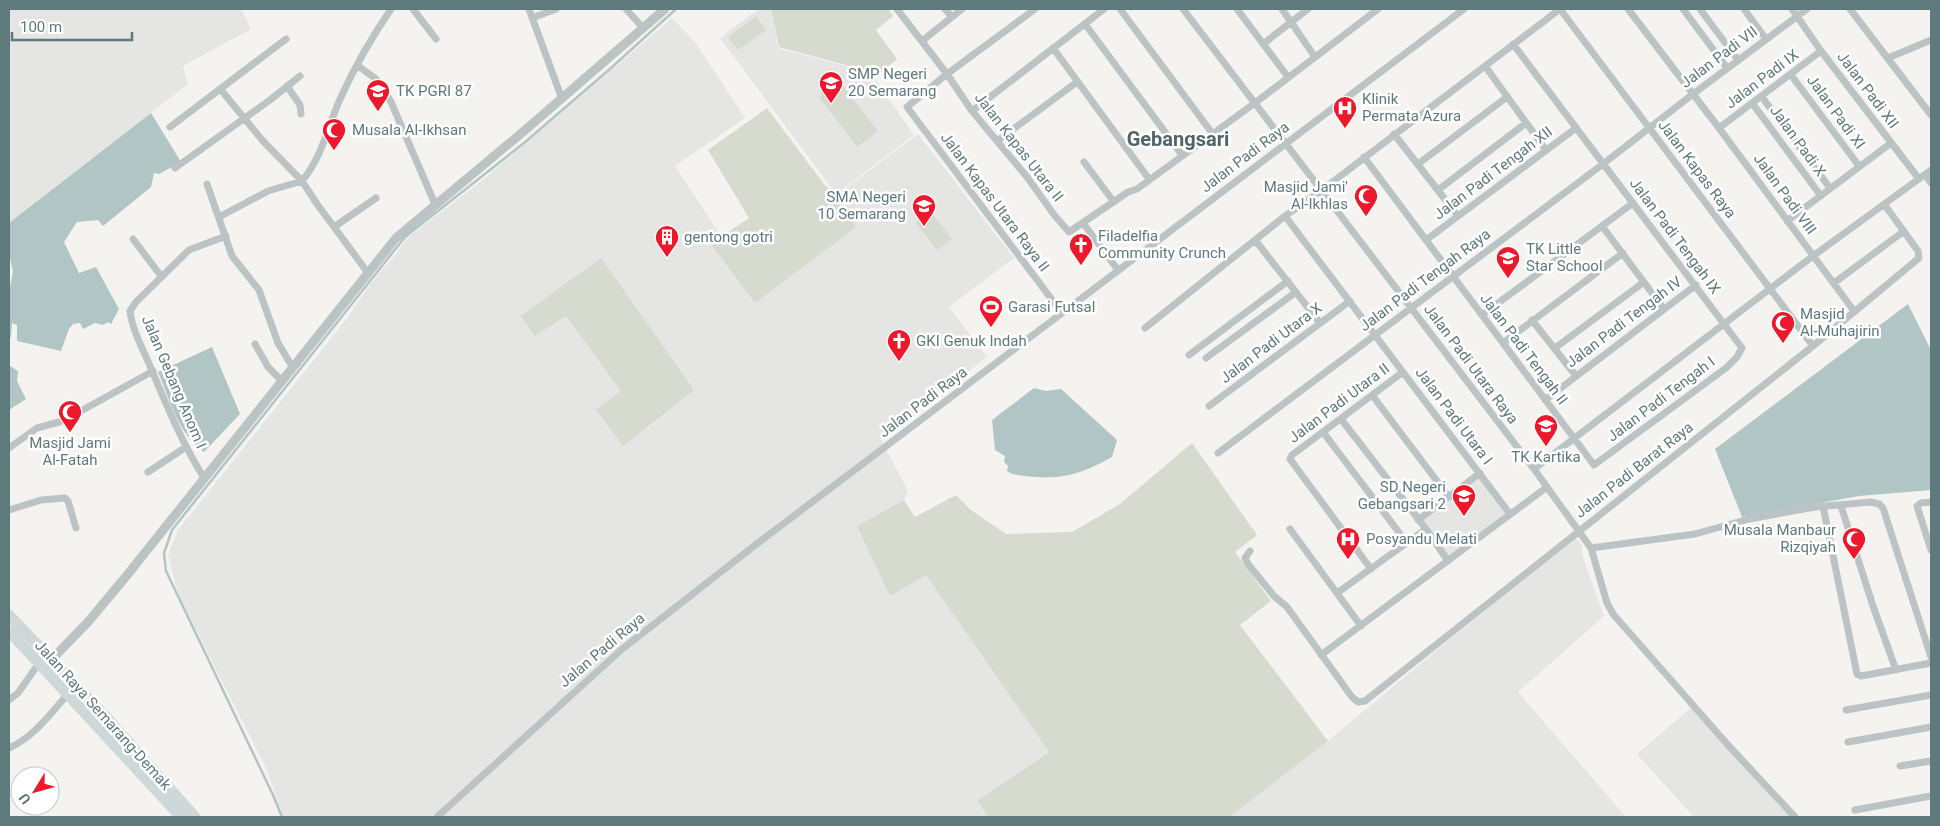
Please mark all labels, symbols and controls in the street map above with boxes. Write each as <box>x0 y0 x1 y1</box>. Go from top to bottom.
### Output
scale bar <box>12 10 132 42</box>
text: 100 m <box>20 18 62 36</box>
street label: Jalan Padi VII <box>1677 22 1761 92</box>
street label: Jalan Padi IX <box>1722 45 1803 112</box>
street label: Jalan Padi XII <box>1833 48 1903 132</box>
place label: SMP Negeri 20 Semarang <box>848 65 936 100</box>
school or university icon: SMP Negeri 20 Semarang <box>818 70 844 104</box>
street label: Jalan Padi XI <box>1803 71 1869 153</box>
school or university icon: TK PGRI 87 <box>365 78 391 112</box>
place label: TK PGRI 87 <box>396 82 472 100</box>
street label: Jalan Kapas Utara II <box>971 89 1067 205</box>
place label: Klinik Permata Azura <box>1362 90 1461 125</box>
hospital icon: Klinik Permata Azura <box>1332 95 1358 129</box>
street label: Jalan Padi X <box>1766 102 1830 180</box>
street label: Jalan Kapas Raya <box>1654 116 1740 222</box>
mosque icon: Musala Al-Ikhsan <box>321 117 347 151</box>
street label: Jalan Padi Raya <box>1197 118 1293 196</box>
place label: Musala Al-Ikhsan <box>352 121 467 139</box>
street label: Jalan Padi Tengah XII <box>1430 123 1556 223</box>
district label: Gebangsari <box>1127 127 1229 151</box>
street label: Jalan Kapas Utara Raya II <box>937 129 1053 275</box>
street label: Jalan Padi VIII <box>1750 150 1820 238</box>
street label: Jalan Padi Tengah IX <box>1626 175 1725 298</box>
place label: Masjid Jami' Al-Ikhlas <box>1264 178 1348 213</box>
mosque icon: Masjid Jami' Al-Ikhlas <box>1353 183 1379 217</box>
place label: SMA Negeri 10 Semarang <box>818 188 906 223</box>
school or university icon: SMA Negeri 10 Semarang <box>911 193 937 227</box>
building icon: gentong gotri <box>654 224 680 258</box>
street label: Jalan Padi Tengah Raya <box>1356 225 1494 335</box>
place label: Filadelfia Community Crunch <box>1098 227 1226 262</box>
place label: gentong gotri <box>684 228 773 246</box>
church icon: Filadelfia Community Crunch <box>1068 232 1094 266</box>
place label: TK Little Star School <box>1526 240 1603 275</box>
school or university icon: TK Little Star School <box>1495 245 1521 279</box>
street label: Jalan Padi Tengah IV <box>1563 272 1686 371</box>
street label: Jalan Padi Tengah II <box>1476 290 1572 408</box>
sports icon: Garasi Futsal <box>978 294 1004 328</box>
place label: Garasi Futsal <box>1008 298 1095 316</box>
street label: Jalan Padi Utara X <box>1217 299 1326 387</box>
street label: Jalan Padi Utara Raya <box>1420 300 1522 428</box>
place label: Masjid Al-Muhajirin <box>1800 305 1880 340</box>
mosque icon: Masjid Al-Muhajirin <box>1770 310 1796 344</box>
street label: Jalan Gebang Anom I <box>138 313 210 451</box>
church icon: GKI Genuk Indah <box>886 328 912 362</box>
place label: GKI Genuk Indah <box>916 332 1027 350</box>
street label: Jalan Padi Tengah I <box>1603 353 1719 445</box>
street label: Jalan Padi Utara II <box>1285 359 1393 447</box>
street label: Jalan Padi Raya <box>875 363 971 441</box>
street label: Jalan Padi Utara I <box>1412 364 1496 468</box>
mosque icon: Masjid Jami Al-Fatah <box>57 399 83 433</box>
school or university icon: TK Kartika <box>1533 413 1559 447</box>
street label: Jalan Padi Barat Raya <box>1571 418 1697 522</box>
place label: Masjid Jami Al-Fatah <box>29 434 111 469</box>
place label: TK Kartika <box>1511 448 1581 466</box>
place label: SD Negeri Gebangsari 2 <box>1358 478 1446 513</box>
school or university icon: SD Negeri Gebangsari 2 <box>1451 483 1477 517</box>
place label: Musala Manbaur Rizqiyah <box>1724 521 1836 556</box>
hospital icon: Posyandu Melati <box>1335 526 1361 560</box>
mosque icon: Musala Manbaur Rizqiyah <box>1841 526 1867 560</box>
place label: Posyandu Melati <box>1366 530 1477 548</box>
street label: Jalan Padi Raya <box>556 609 648 691</box>
street label: Jalan Raya Semarang-Demak <box>31 636 175 794</box>
north arrow <box>10 766 60 816</box>
text: U <box>15 790 34 807</box>

